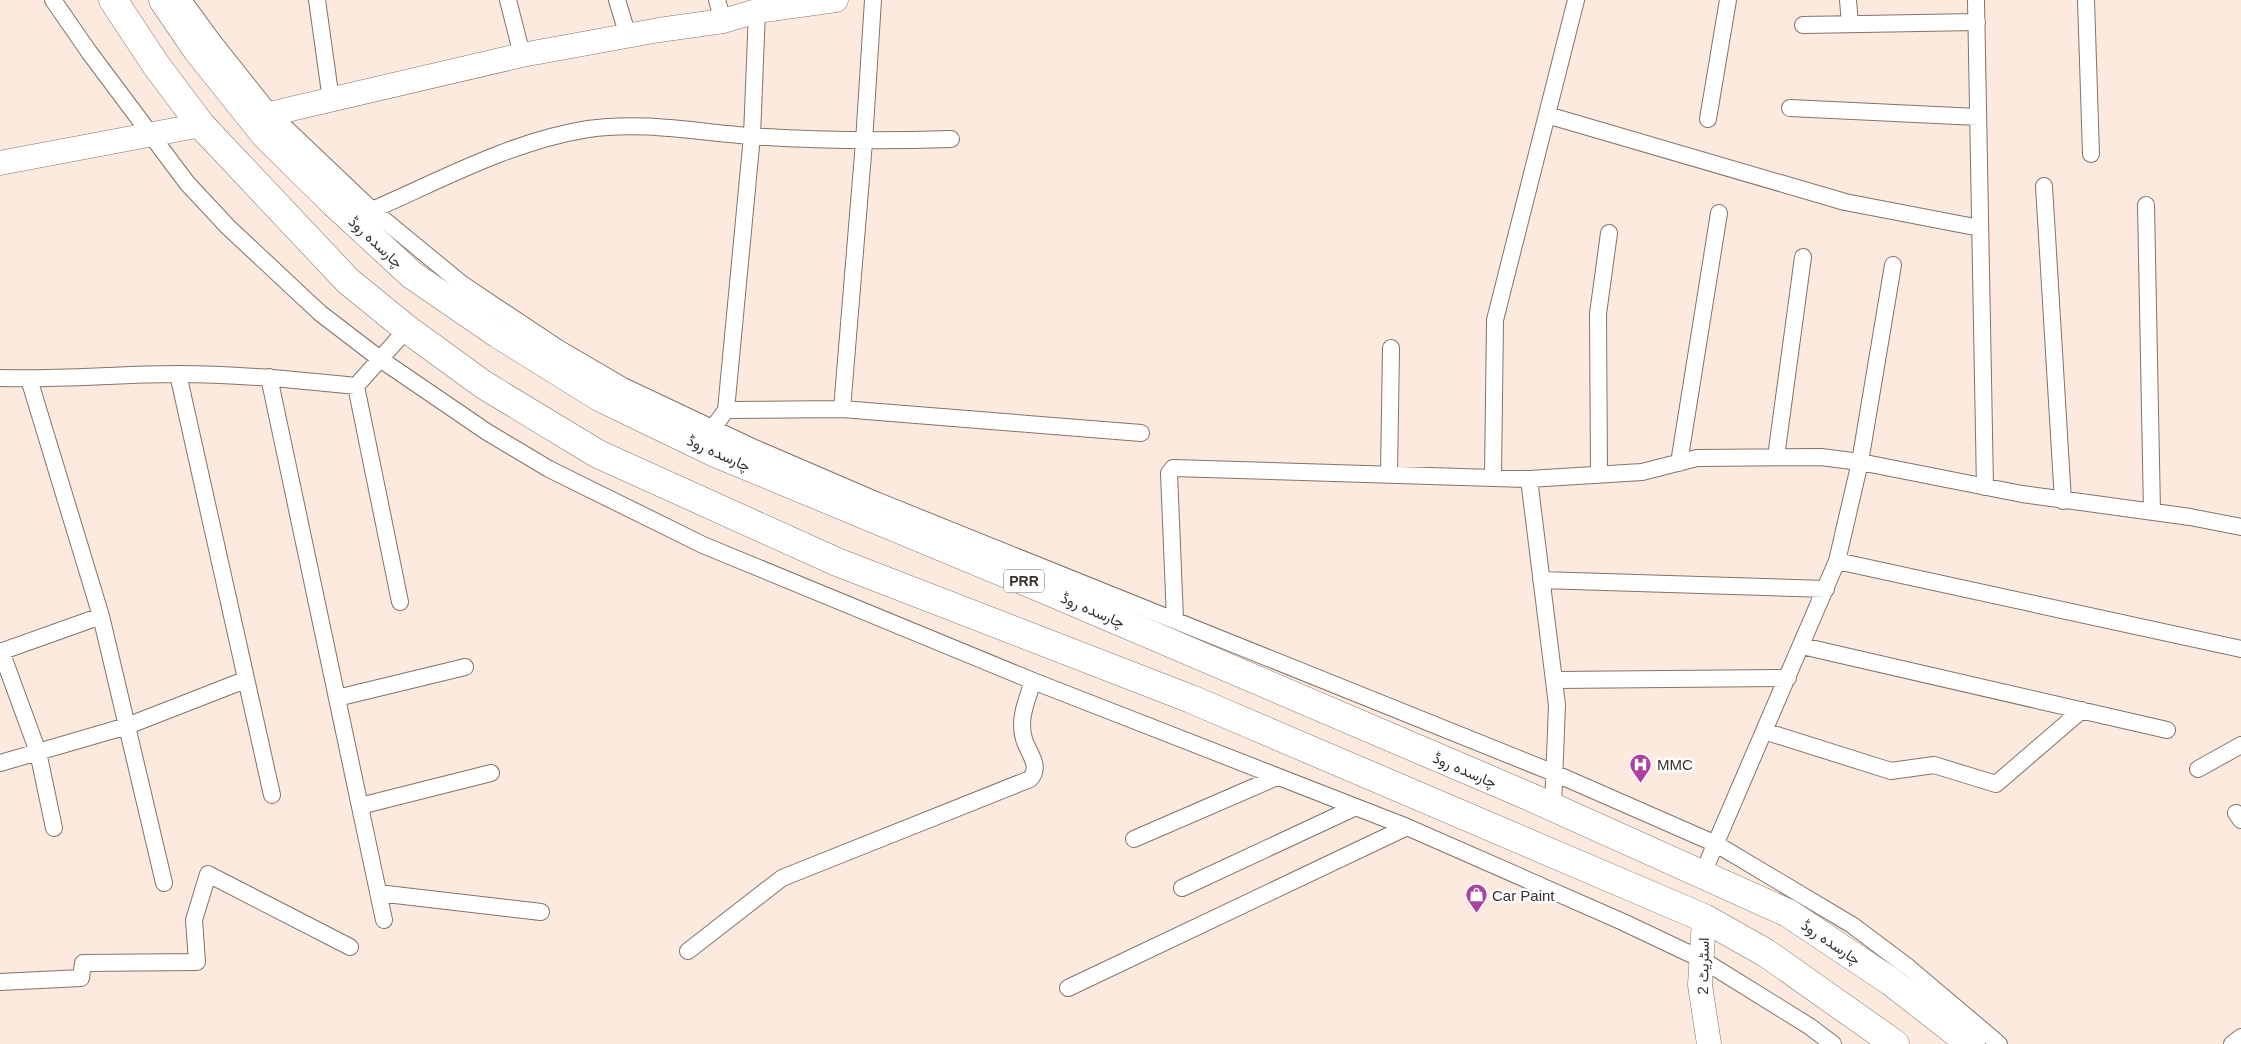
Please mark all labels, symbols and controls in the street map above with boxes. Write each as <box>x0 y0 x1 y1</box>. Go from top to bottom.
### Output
street label: چارسدہ روڈ <box>344 213 407 273</box>
street label: چارسدہ روڈ <box>684 431 753 476</box>
road number: PRR <box>1004 570 1044 592</box>
street label: چارسدہ روڈ <box>1058 589 1127 633</box>
street label: چارسدہ روڈ <box>1430 749 1499 793</box>
hospital icon: MMC <box>1629 752 1653 783</box>
place label: MMC <box>1657 756 1693 773</box>
shop icon: Car Paint <box>1464 883 1488 914</box>
place label: Car Paint <box>1492 887 1555 904</box>
street label: چارسدہ روڈ <box>1797 916 1864 970</box>
street label: اسٹریٹ 2 <box>1694 937 1713 995</box>

